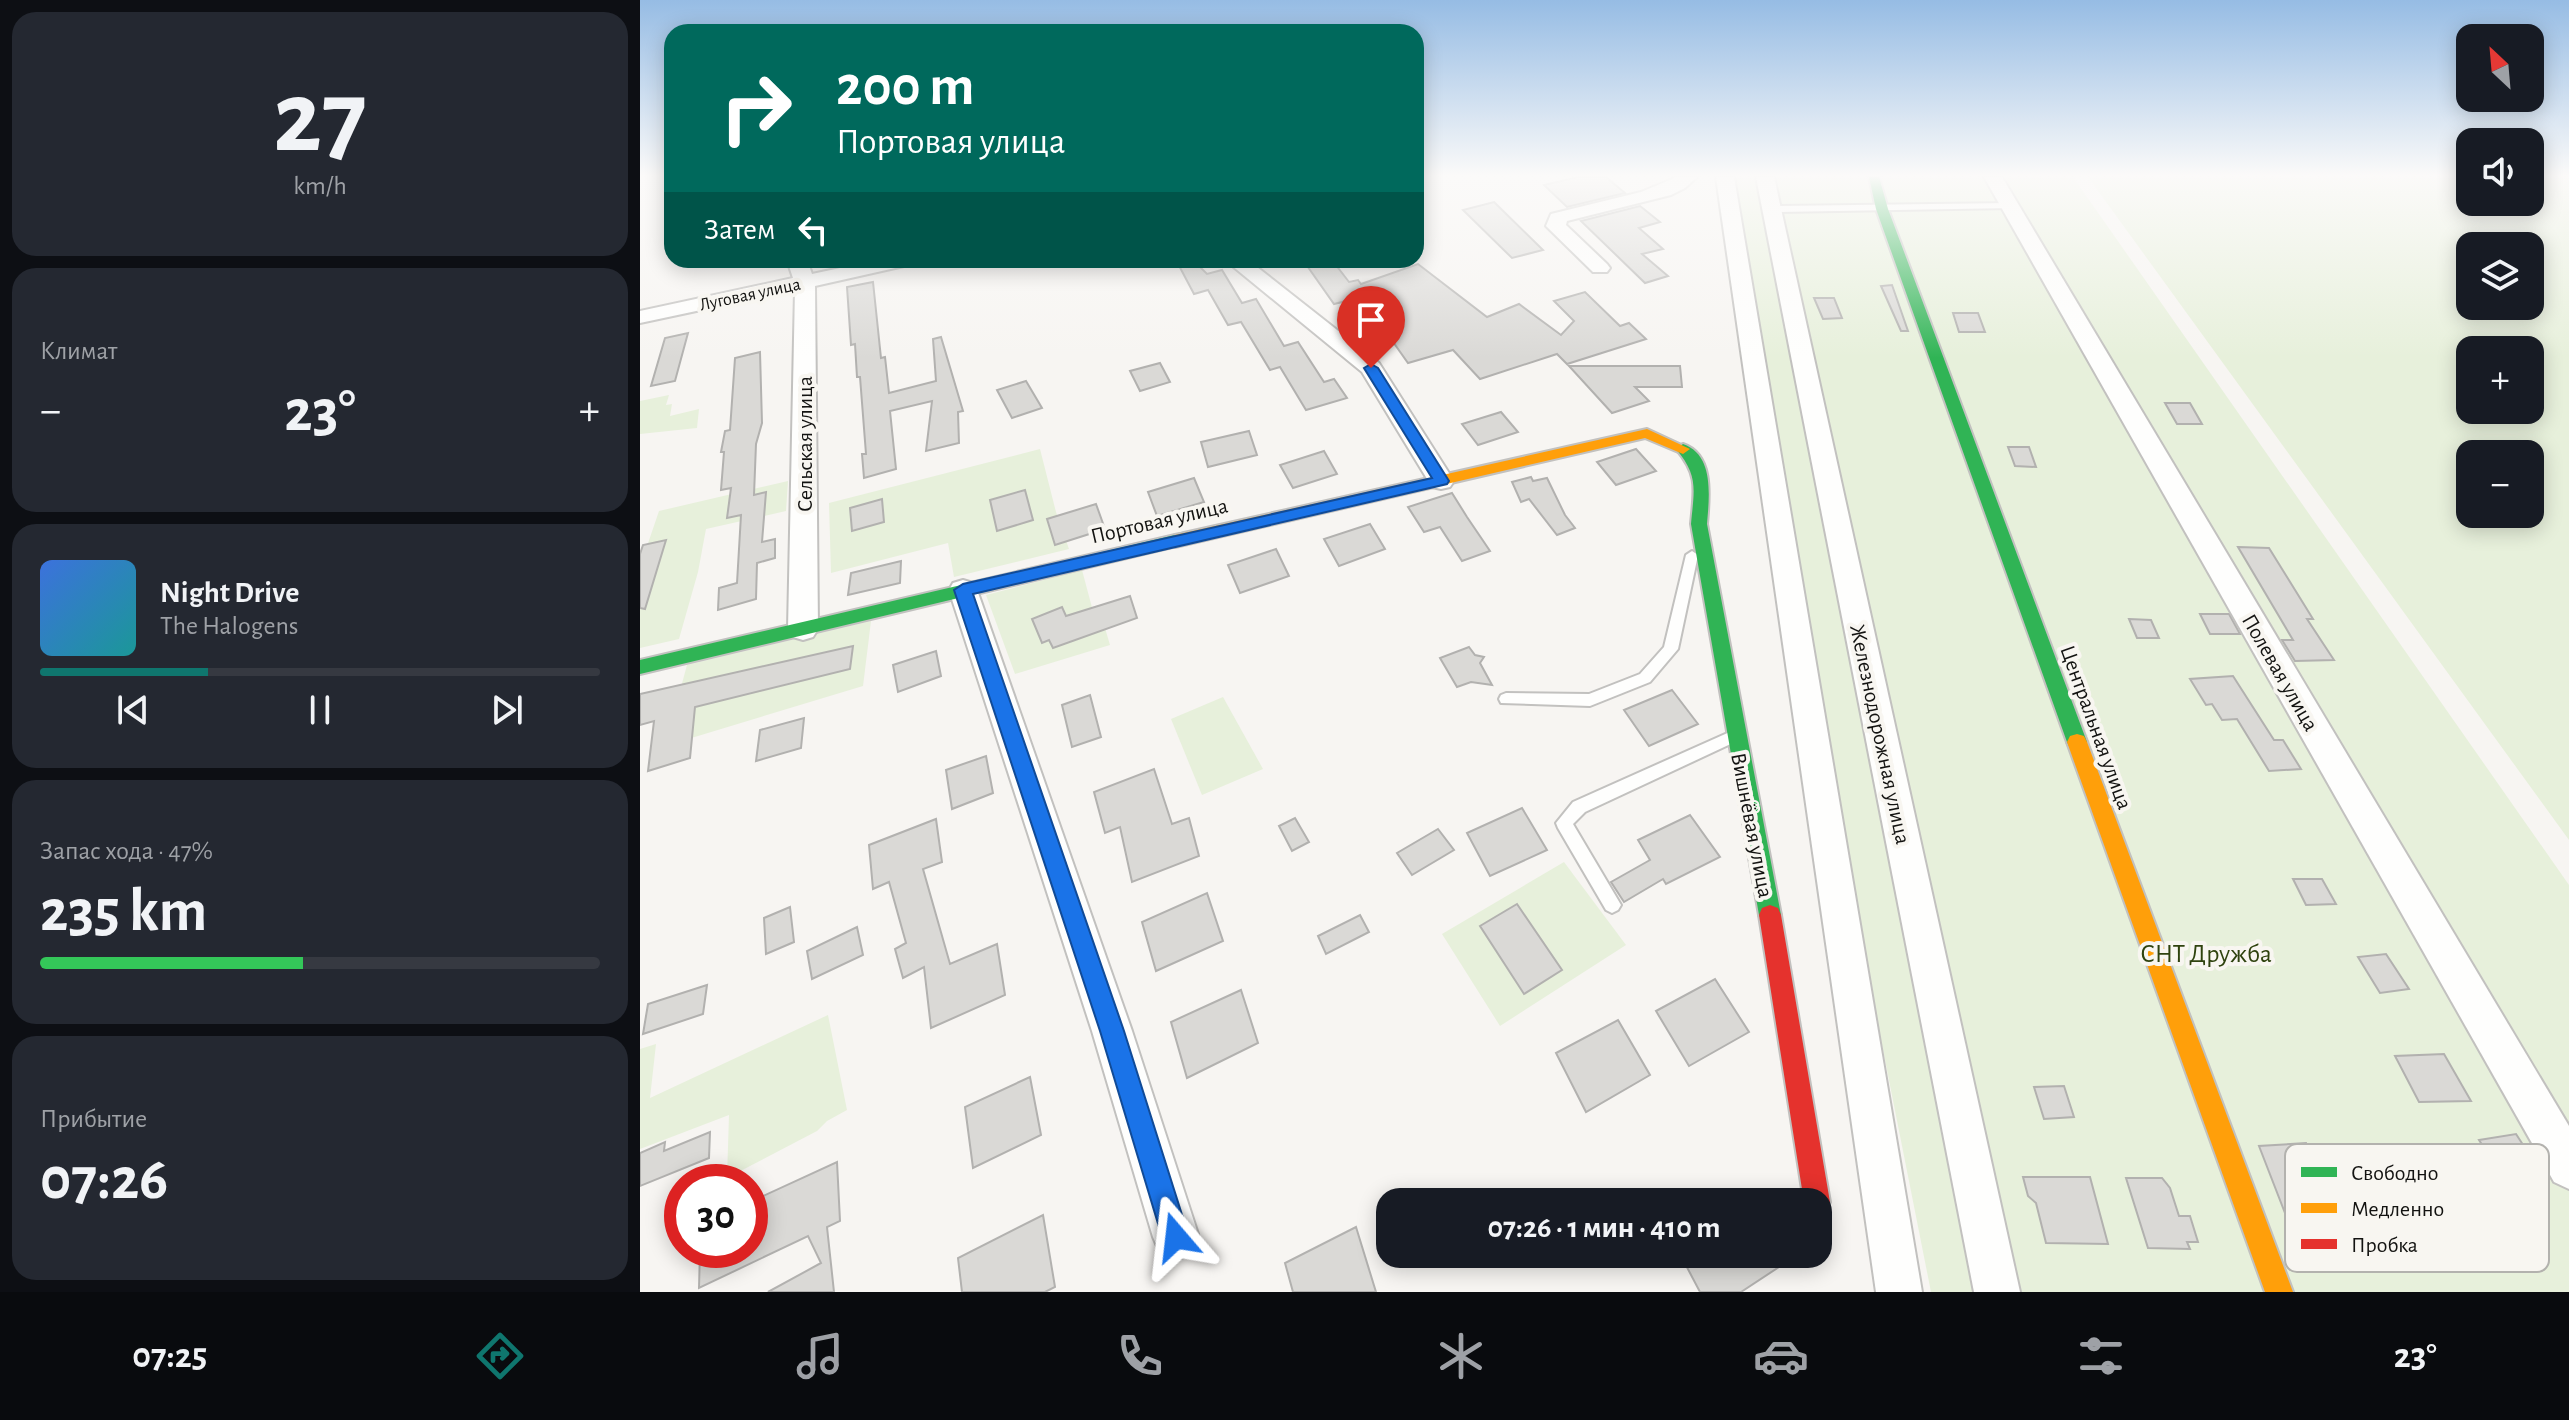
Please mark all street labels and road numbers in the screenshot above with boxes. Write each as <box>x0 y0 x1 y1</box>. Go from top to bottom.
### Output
street label: Луговая улица <box>698 275 802 314</box>
street label: Сельская улица <box>794 376 816 512</box>
street label: Портовая улица <box>1088 494 1230 547</box>
street label: Полевая улица <box>2238 610 2322 735</box>
street label: Железнодорожная улица <box>1846 622 1914 846</box>
street label: Центральная улица <box>2056 642 2136 812</box>
street label: Вишнёвая улица <box>1727 751 1777 900</box>

